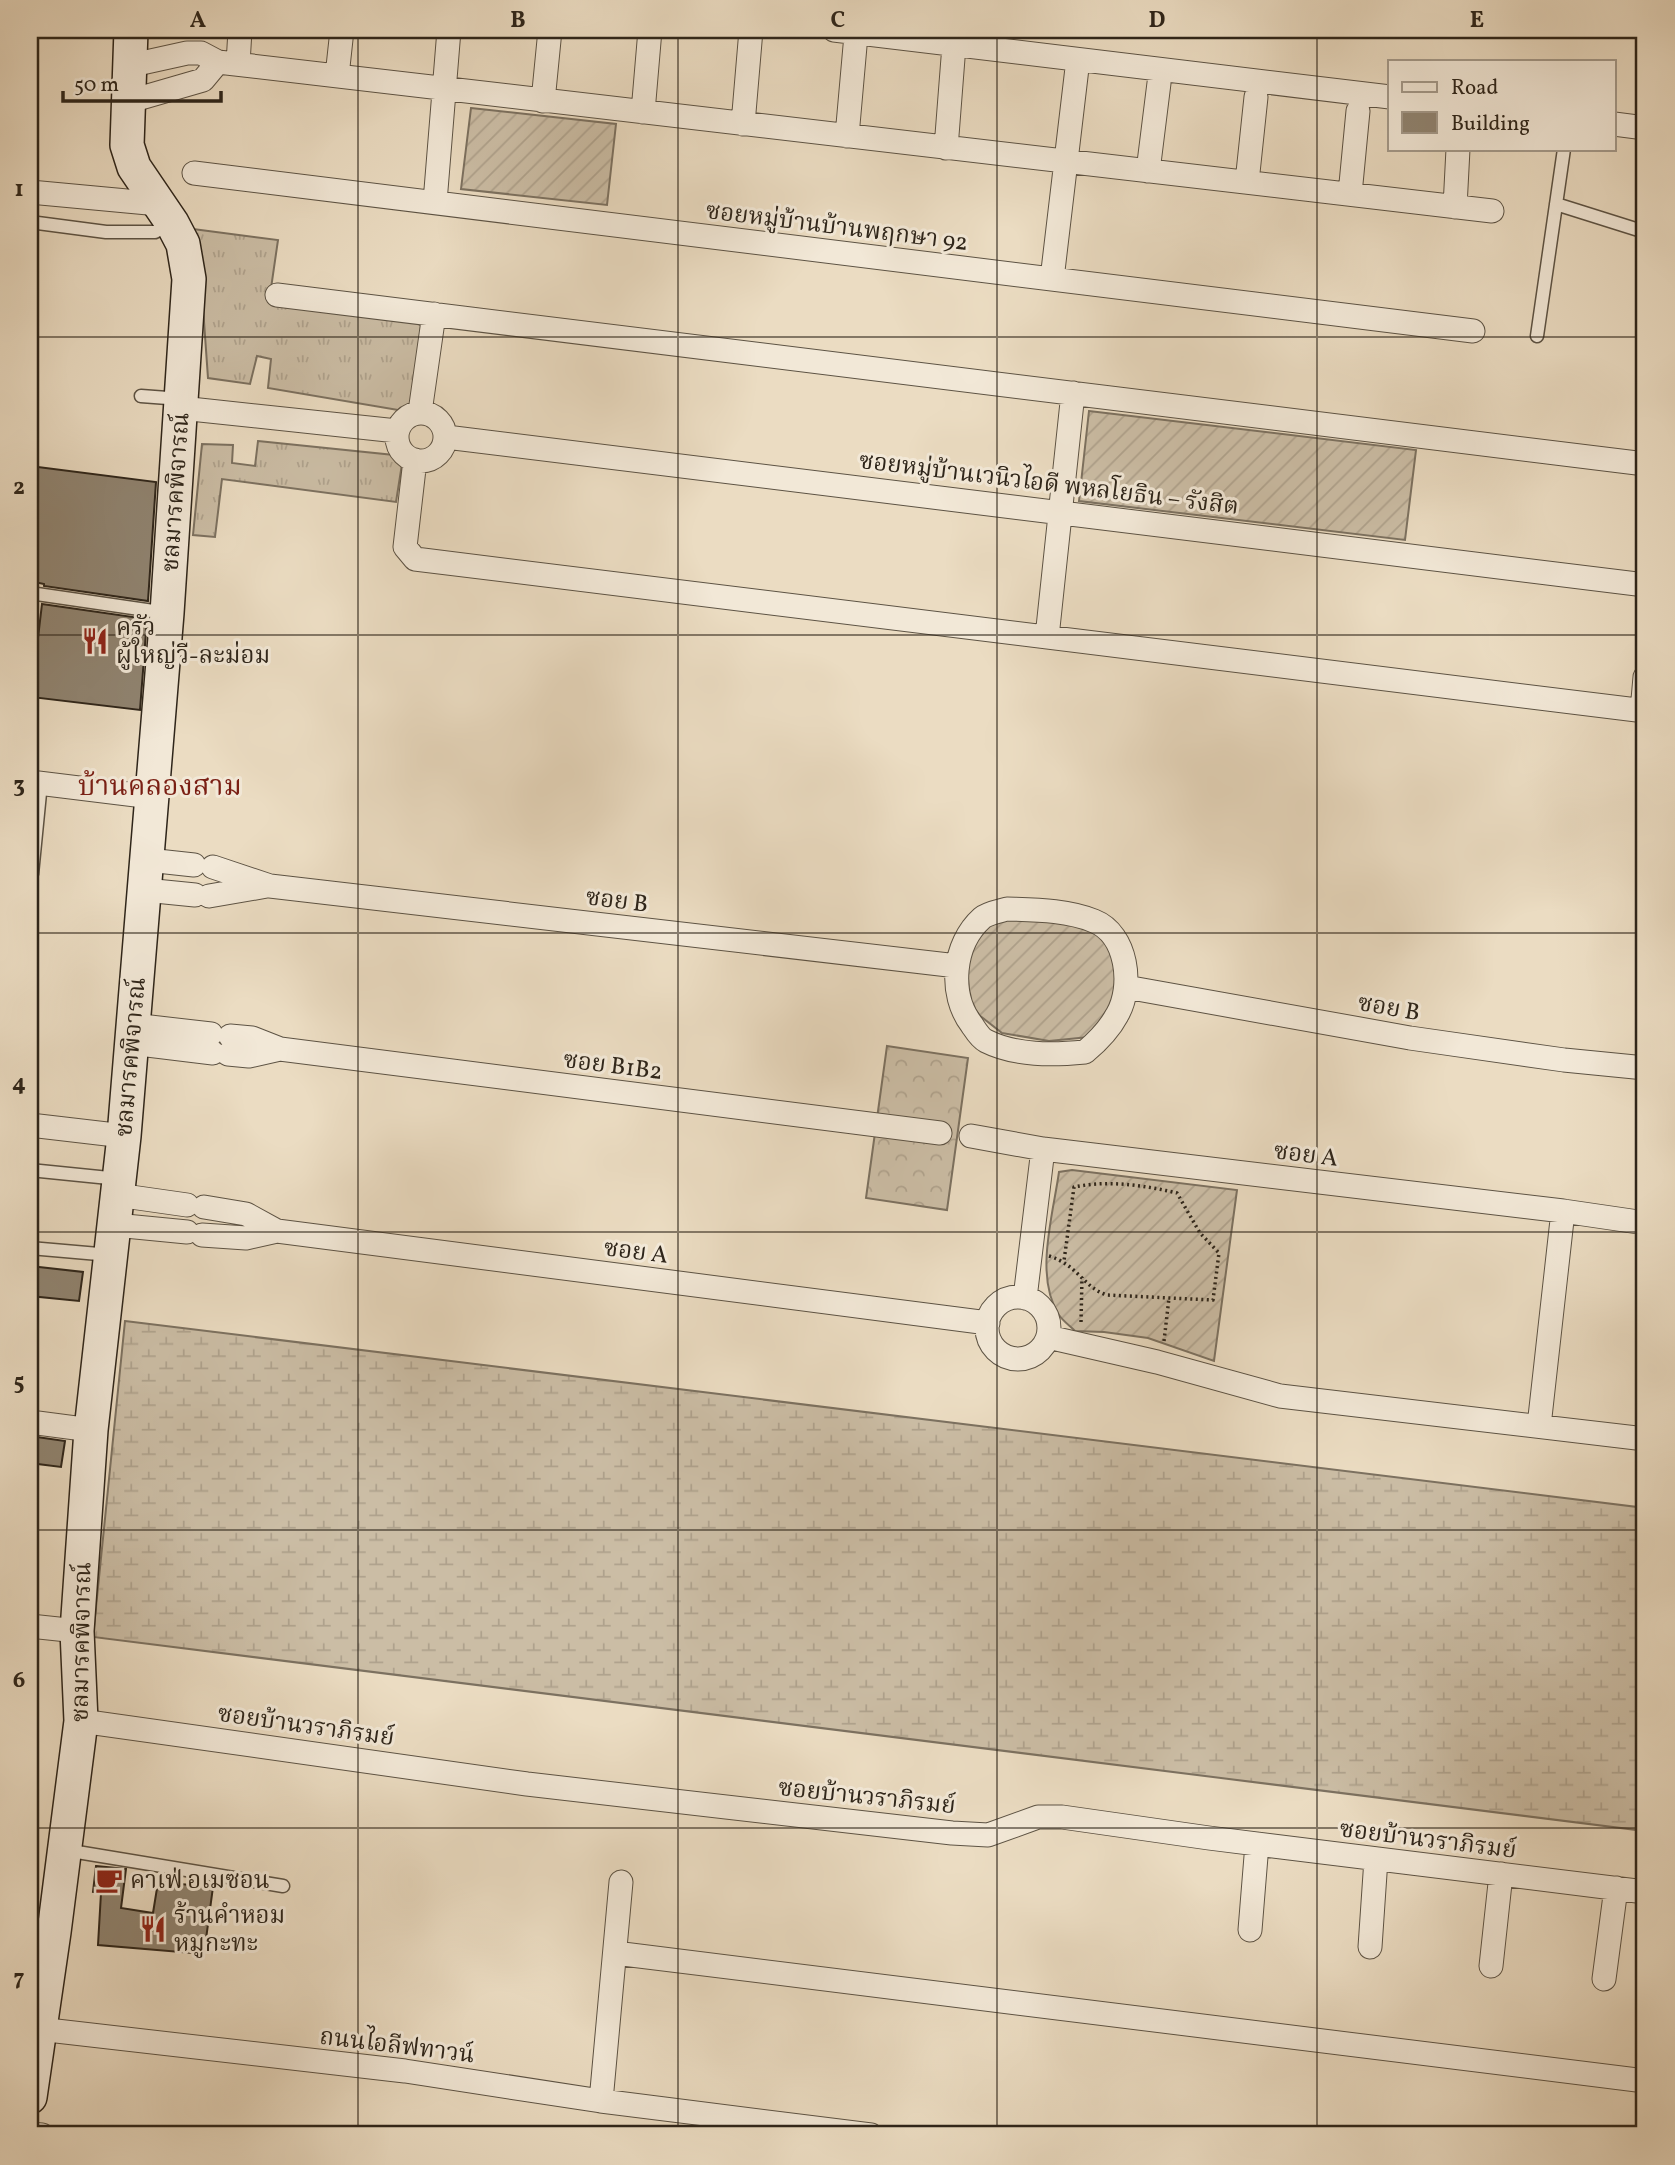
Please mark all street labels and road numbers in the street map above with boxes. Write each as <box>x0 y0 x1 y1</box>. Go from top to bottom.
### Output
street label: ซอยหมู่บ้านบ้านพฤกษา 92 <box>704 195 970 261</box>
street label: ชลมารคพิจารณ์ <box>153 411 200 573</box>
street label: ซอยหมู่บ้านเวนิวไอดี พหลโยธิน – รังสิต <box>857 442 1241 525</box>
street label: ซอย B <box>584 881 650 923</box>
street label: ชลมารคพิจารณ์ <box>107 976 156 1138</box>
street label: ซอย B <box>1355 987 1422 1031</box>
street label: ซอย B1B2 <box>561 1044 664 1090</box>
street label: ซอย A <box>1272 1135 1340 1177</box>
street label: ซอย A <box>602 1232 670 1274</box>
street label: ชลมารคพิจารณ์ <box>64 1562 101 1722</box>
street label: ซอยบ้านวราภิรมย์ <box>215 1697 396 1756</box>
street label: ซอยบ้านวราภิรมย์ <box>776 1771 957 1824</box>
street label: ซอยบ้านวราภิรมย์ <box>1337 1812 1518 1869</box>
street label: ถนนไอลีฟทาวน์ <box>317 2018 477 2073</box>

